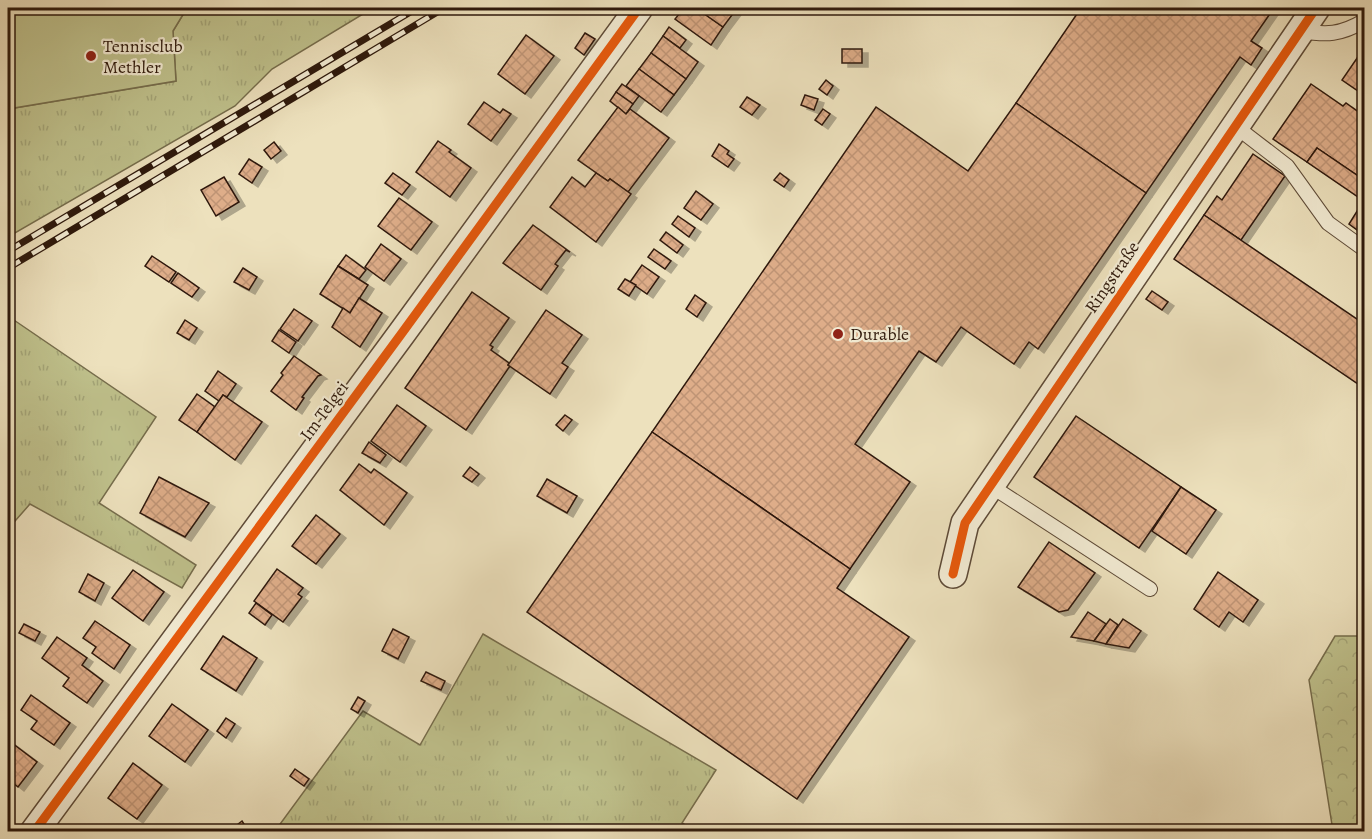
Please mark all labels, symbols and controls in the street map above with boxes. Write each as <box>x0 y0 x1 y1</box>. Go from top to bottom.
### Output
place label: Tennisclub Methler <box>103 34 183 79</box>
marker: Tennisclub Methler <box>84 49 98 63</box>
street label: Ringstraße <box>1079 236 1145 318</box>
place label: Durable <box>850 322 909 346</box>
marker: Durable <box>831 327 845 341</box>
street label: Im Telgei <box>294 376 354 446</box>

